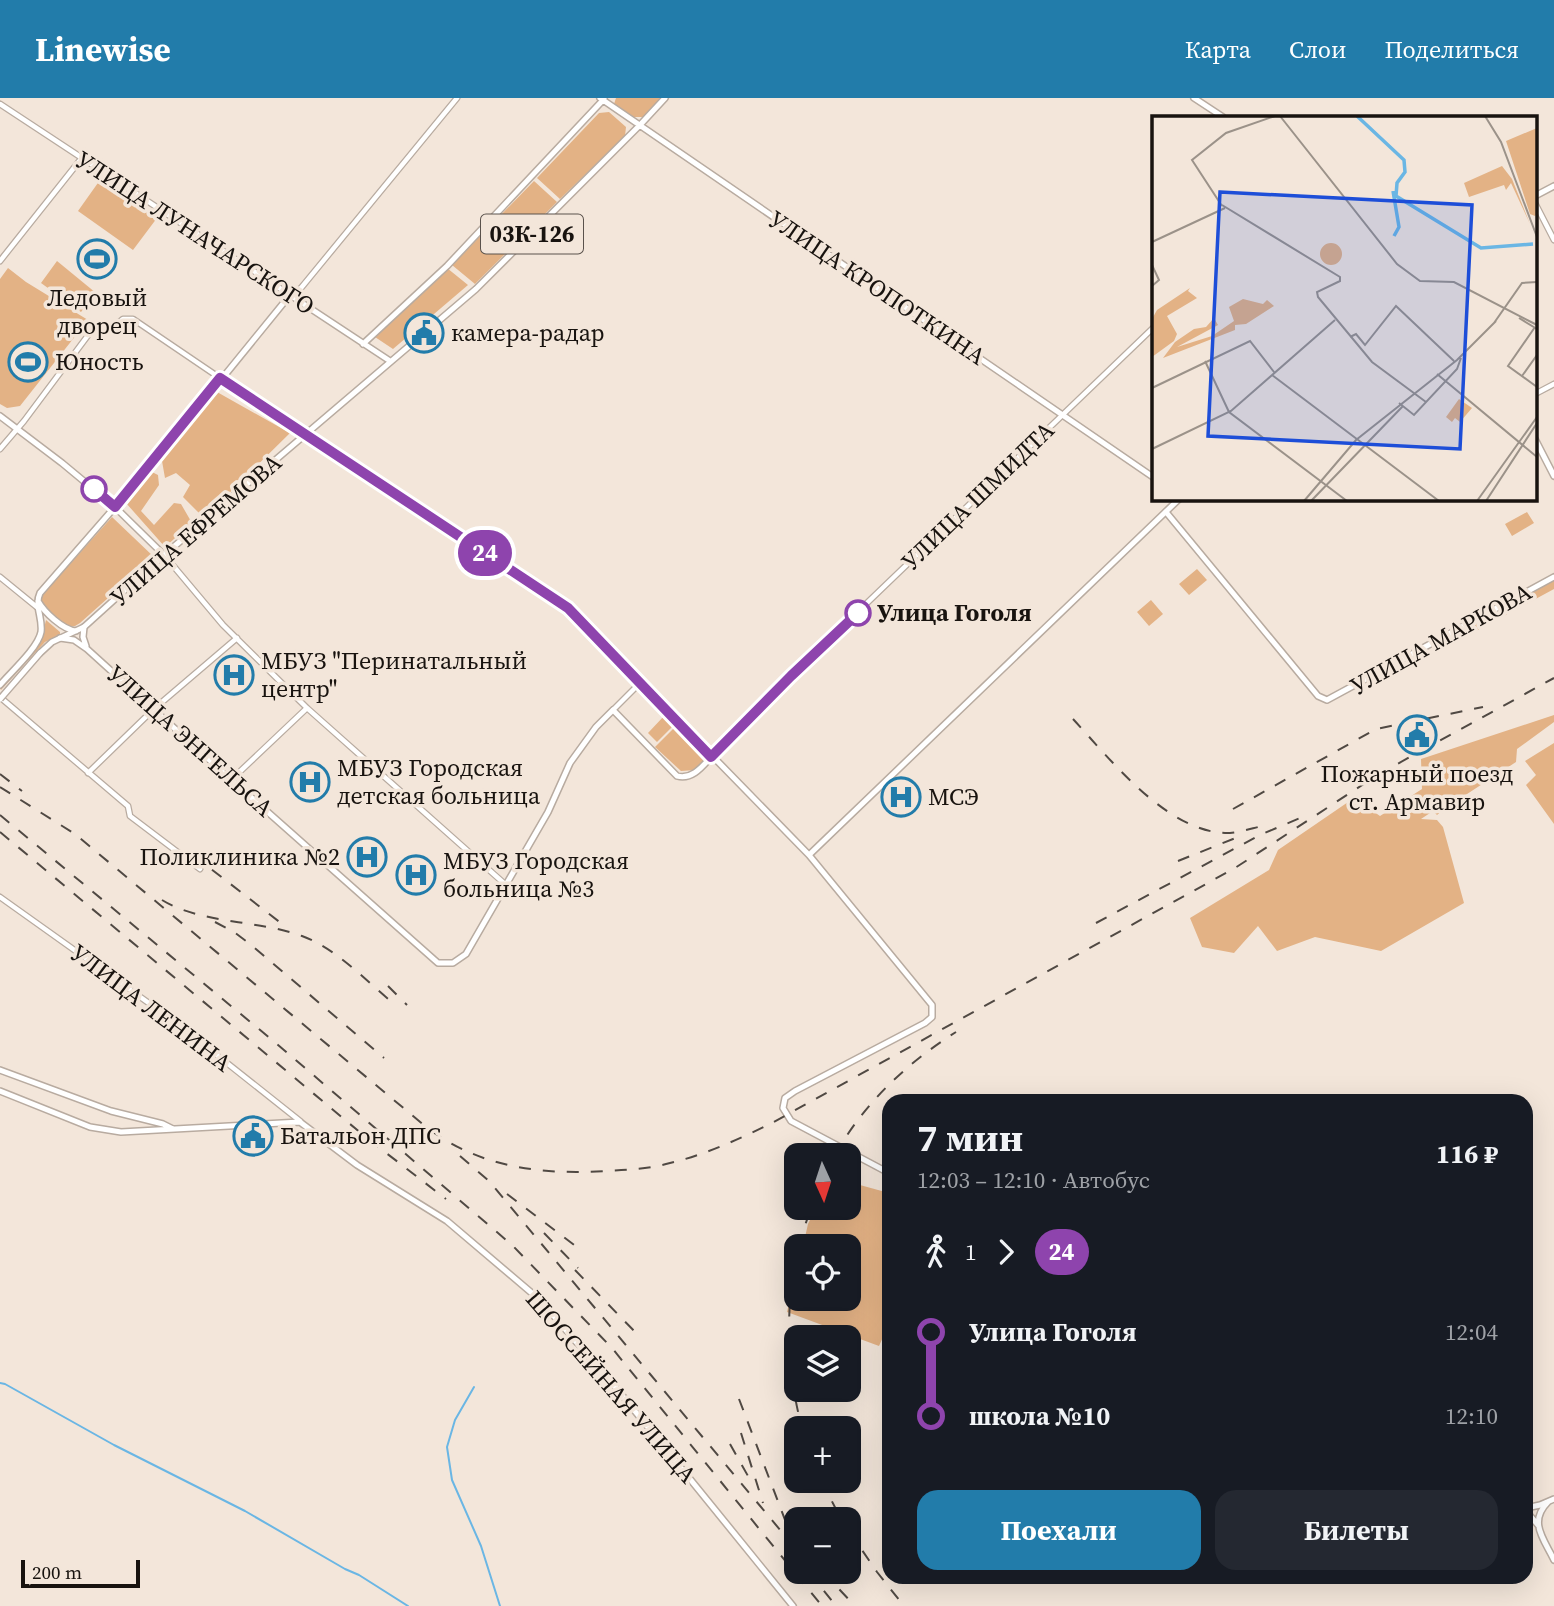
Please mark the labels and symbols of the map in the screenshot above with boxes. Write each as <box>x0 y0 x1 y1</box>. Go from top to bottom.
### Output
inset map <box>1152 116 1536 500</box>
street label: УЛИЦА ЛУНАЧАРСКОГО <box>69 143 321 322</box>
street label: УЛИЦА КРОПОТКИНА <box>762 203 992 373</box>
road number: 03К-126 <box>481 214 583 253</box>
sports icon: Ледовый дворец <box>76 238 118 280</box>
place label: Ледовый дворец <box>47 281 147 342</box>
public building icon: камера-радар <box>403 312 445 354</box>
place label: камера-радар <box>451 316 605 349</box>
sports icon: Юность <box>7 341 49 383</box>
place label: Юность <box>55 345 144 378</box>
street label: УЛИЦА ШМИДТА <box>894 414 1061 577</box>
street label: УЛИЦА ЕФРЕМОВА <box>103 446 289 613</box>
unlabelled marker <box>81 476 107 502</box>
line badge: 24 <box>454 530 516 576</box>
street label: УЛИЦА МАРКОВА <box>1344 575 1537 702</box>
place label: Улица Гоголя <box>877 596 1032 629</box>
marker: Улица Гоголя <box>845 600 871 626</box>
place label: МБУЗ "Перинатальный центр" <box>261 644 527 705</box>
hospital icon: МБУЗ "Перинатальный центр" <box>213 654 255 696</box>
street label: УЛИЦА ЭНГЕЛЬСА <box>100 657 281 824</box>
public building icon: Пожарный поезд ст. Армавир <box>1396 714 1438 756</box>
place label: МБУЗ Городская детская больница <box>337 751 541 812</box>
place label: Пожарный поезд ст. Армавир <box>1321 757 1513 818</box>
hospital icon: МБУЗ Городская детская больница <box>289 761 331 803</box>
hospital icon: МСЭ <box>880 776 922 818</box>
place label: МСЭ <box>928 780 979 813</box>
hospital icon: Поликлиника №2 <box>346 836 388 878</box>
place label: Поликлиника №2 <box>140 840 340 873</box>
place label: МБУЗ Городская больница №3 <box>443 844 629 905</box>
hospital icon: МБУЗ Городская больница №3 <box>395 854 437 896</box>
street label: УЛИЦА ЛЕНИНА <box>64 936 239 1079</box>
public building icon: Батальон ДПС <box>232 1115 274 1157</box>
place label: Батальон ДПС <box>280 1119 441 1152</box>
north arrow <box>784 1143 861 1220</box>
street label: ШОССЕЙНАЯ УЛИЦА <box>518 1283 704 1490</box>
scale bar <box>21 1557 140 1589</box>

